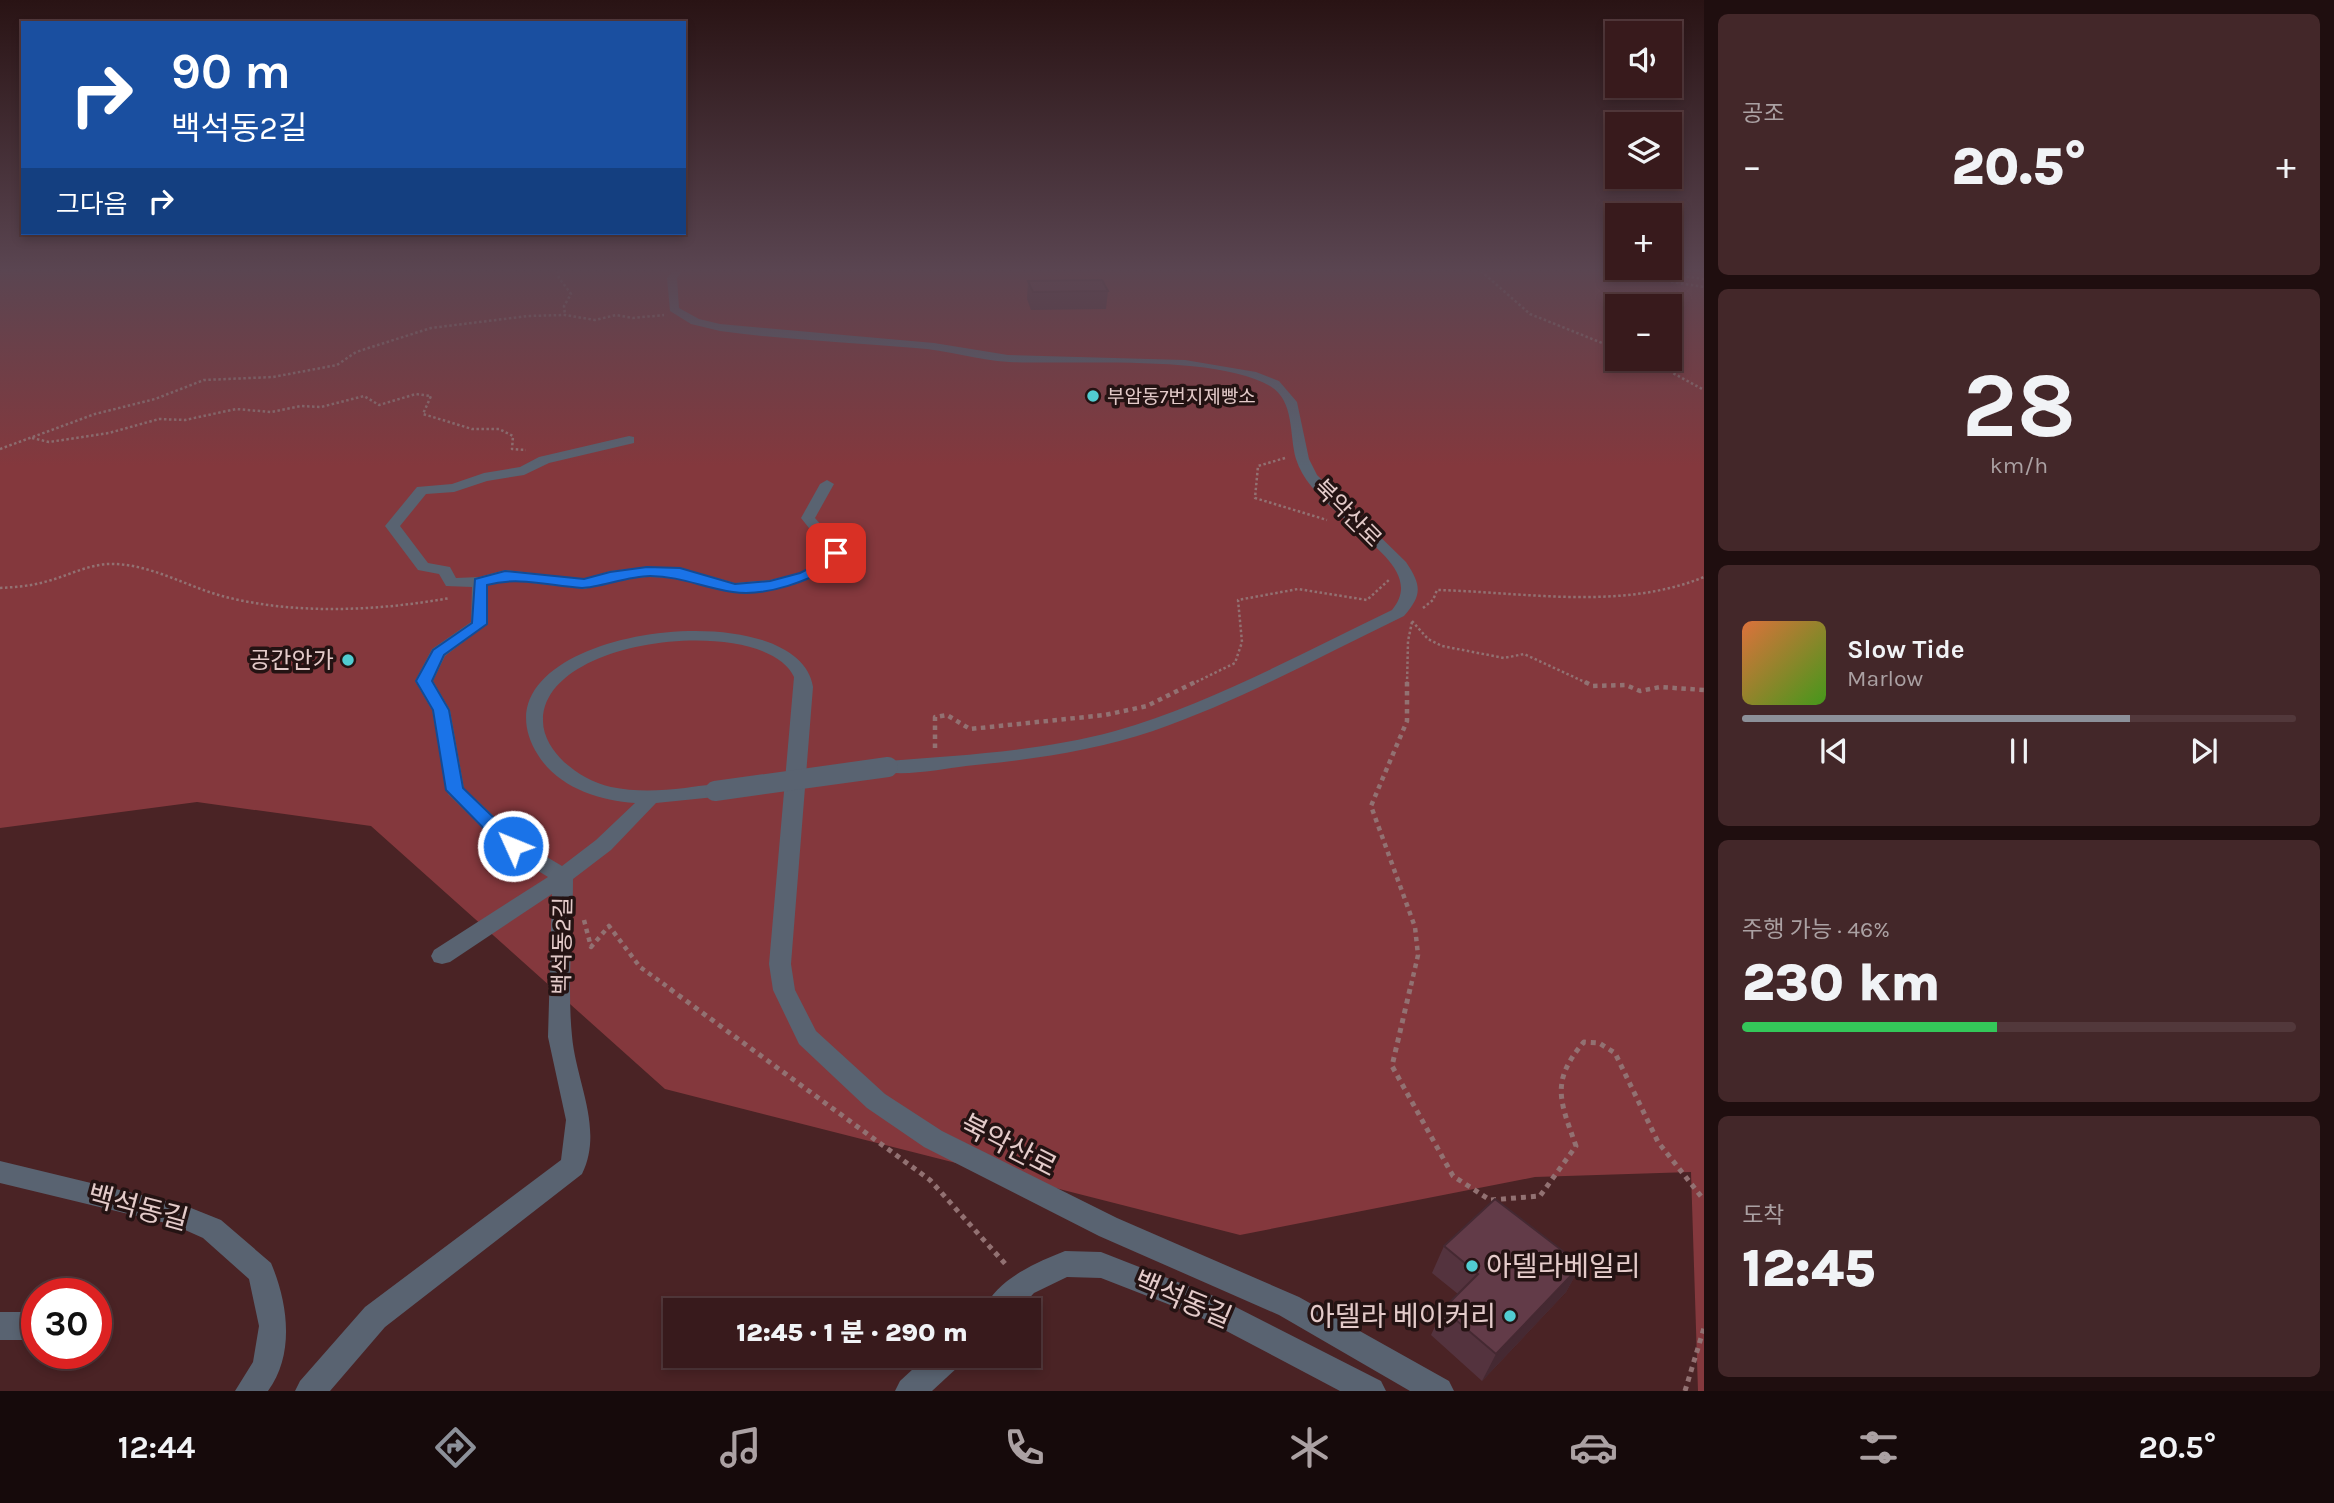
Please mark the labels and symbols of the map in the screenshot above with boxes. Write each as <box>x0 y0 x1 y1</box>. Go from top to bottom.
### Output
place label: 부암동7번지제빵소 <box>1107 386 1256 408</box>
marker: 부암동7번지제빵소 <box>1085 388 1101 404</box>
street label: 북악산로 <box>1308 474 1387 553</box>
pin <box>806 523 866 583</box>
place label: 공간안가 <box>249 647 334 674</box>
marker: 공간안가 <box>340 652 356 668</box>
position arrow <box>476 809 550 883</box>
street label: 백석동2길 <box>548 897 577 995</box>
street label: 북악산로 <box>955 1107 1062 1184</box>
street label: 백석동길 <box>84 1178 192 1237</box>
place label: 아델라베일리 <box>1486 1250 1641 1283</box>
marker: 아델라베일리 <box>1464 1258 1480 1274</box>
street label: 백석동길 <box>1129 1264 1237 1335</box>
speed limit sign: 30 <box>21 1278 112 1369</box>
place label: 아델라 베이커리 <box>1309 1300 1496 1333</box>
marker: 아델라 베이커리 <box>1502 1308 1518 1324</box>

